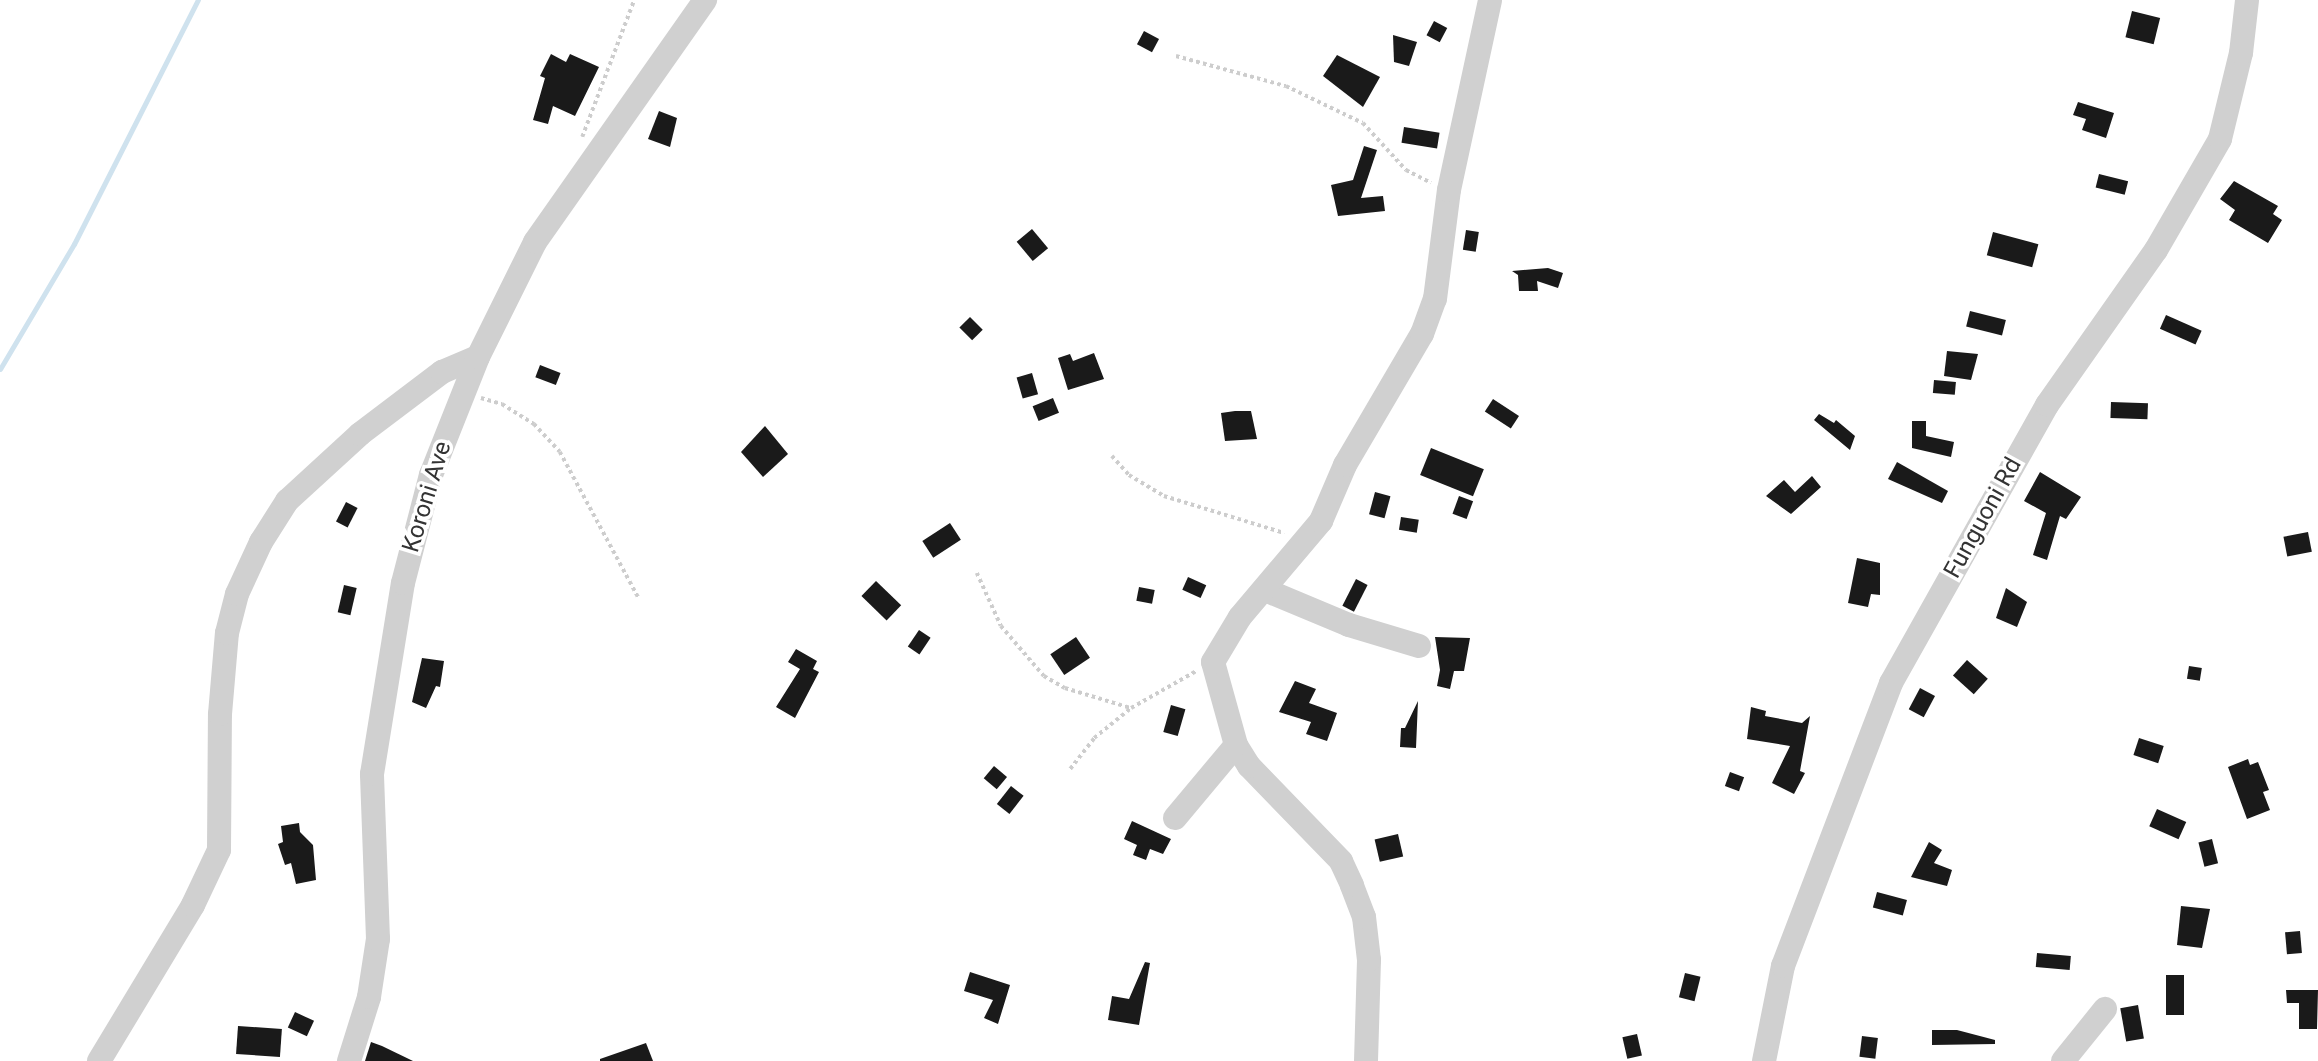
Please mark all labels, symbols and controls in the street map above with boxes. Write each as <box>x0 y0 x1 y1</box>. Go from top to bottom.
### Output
street label: Koroni Ave <box>397 438 457 556</box>
street label: Funguoni Rd <box>1938 453 2028 583</box>

